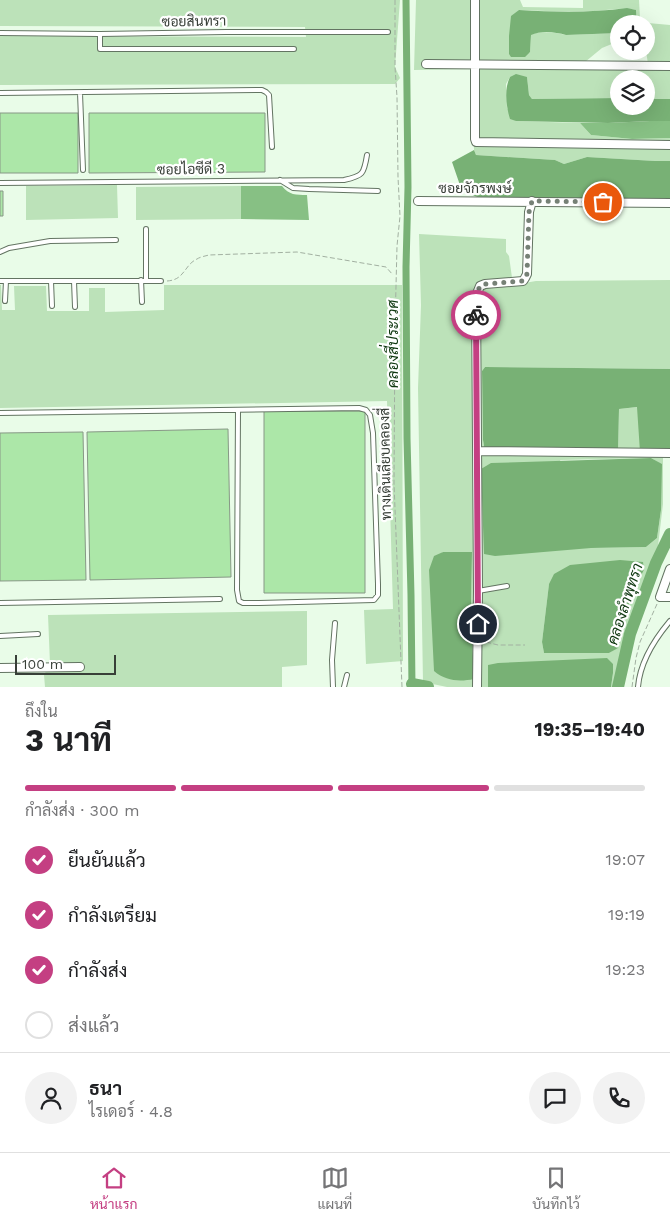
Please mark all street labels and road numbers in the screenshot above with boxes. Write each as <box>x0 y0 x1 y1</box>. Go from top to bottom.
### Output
street label: ซอยสินทรา <box>162 12 226 30</box>
street label: ซอยไอซีดี 3 <box>157 159 225 178</box>
street label: ซอยจักรพงษ์ <box>438 179 512 196</box>
street label: ทางเดินเลียบคลองสี่ <box>372 408 394 521</box>

